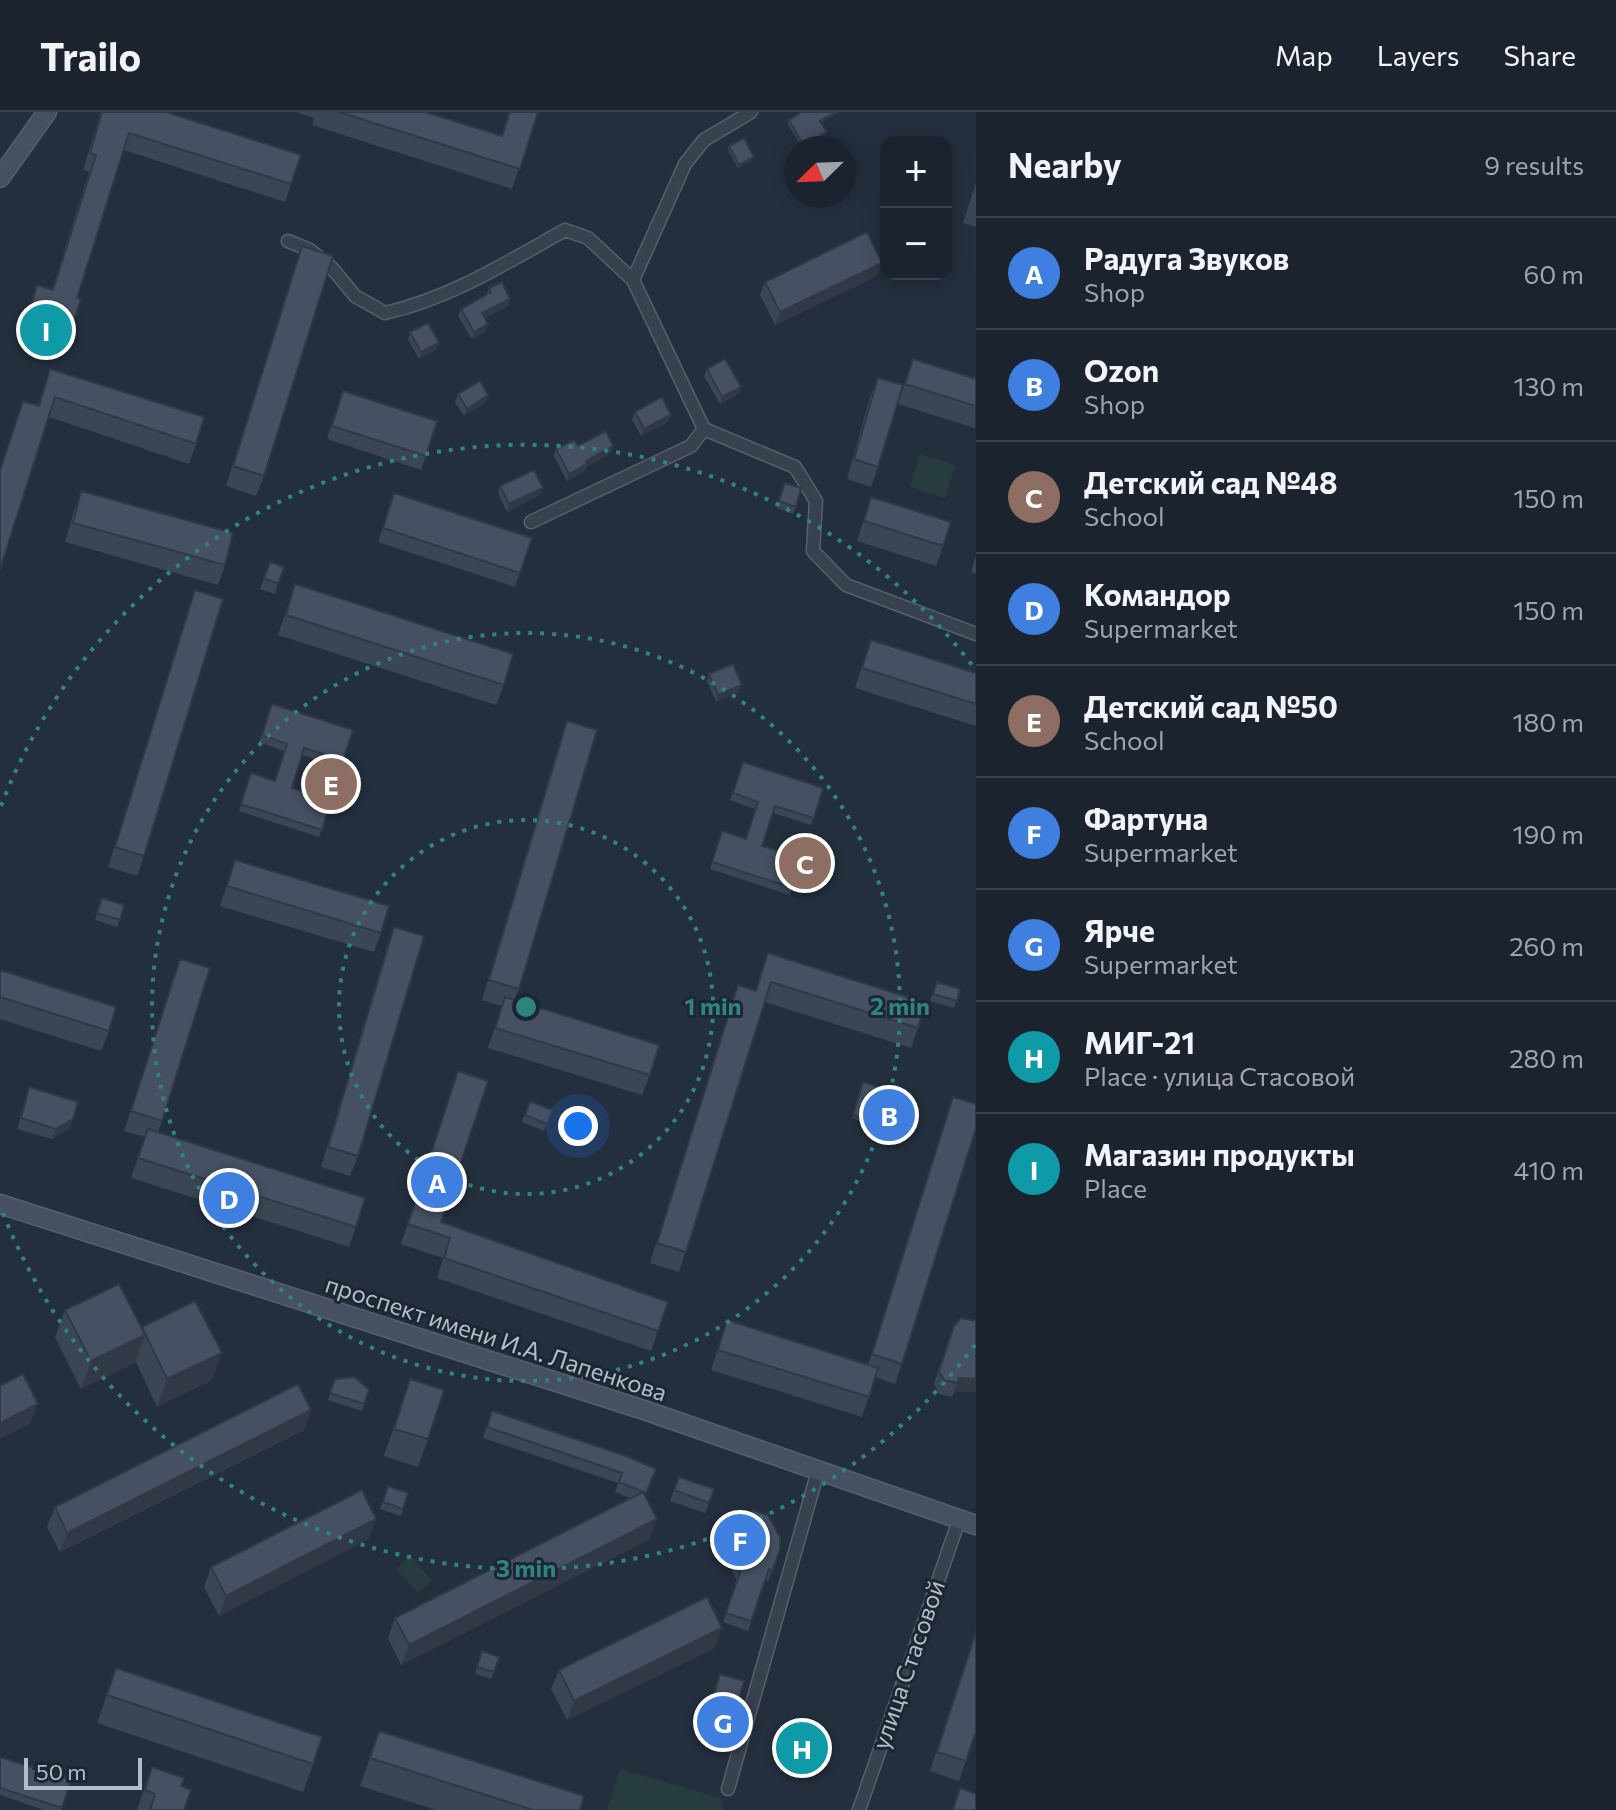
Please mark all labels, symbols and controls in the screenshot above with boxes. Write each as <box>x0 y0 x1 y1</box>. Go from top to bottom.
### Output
text: Trailo <box>40 32 141 79</box>
text: Map <box>1275 38 1333 72</box>
text: Layers <box>1377 38 1459 72</box>
text: Share <box>1503 38 1576 72</box>
north arrow <box>784 136 856 208</box>
map controls <box>880 136 952 280</box>
button: + <box>880 136 952 208</box>
text: Nearby <box>1008 143 1122 185</box>
text: 9 results <box>1484 149 1584 180</box>
button: − <box>880 208 952 280</box>
text: Радуга Звуков <box>1084 239 1289 276</box>
text: A <box>1025 258 1043 289</box>
text: 60 m <box>1524 258 1584 289</box>
text: Shop <box>1084 276 1145 307</box>
pin: I <box>20 300 72 360</box>
text: Ozon <box>1084 351 1159 388</box>
text: B <box>1025 370 1043 401</box>
text: 130 m <box>1513 370 1584 401</box>
text: Shop <box>1084 388 1145 419</box>
text: Детский сад №48 <box>1084 463 1338 500</box>
text: C <box>1025 482 1043 513</box>
text: 150 m <box>1513 482 1584 513</box>
text: School <box>1084 500 1165 531</box>
text: Командор <box>1084 575 1231 612</box>
text: D <box>1024 594 1044 625</box>
text: 150 m <box>1513 594 1584 625</box>
text: Supermarket <box>1084 612 1238 643</box>
text: Детский сад №50 <box>1084 687 1338 724</box>
text: E <box>1026 706 1042 737</box>
text: 180 m <box>1512 706 1584 737</box>
text: School <box>1084 724 1165 755</box>
pin: E <box>305 754 357 814</box>
text: Фартуна <box>1084 799 1208 836</box>
text: F <box>1026 818 1042 849</box>
text: 190 m <box>1512 818 1584 849</box>
pin: C <box>779 833 831 893</box>
text: Supermarket <box>1084 836 1238 867</box>
text: Ярче <box>1084 911 1155 948</box>
text: G <box>1025 930 1043 961</box>
text: 260 m <box>1509 930 1584 961</box>
text: Supermarket <box>1084 948 1238 979</box>
text: 1 min <box>685 991 741 1020</box>
text: 2 min <box>870 991 930 1020</box>
centre of rings <box>512 993 540 1021</box>
text: МИГ-21 <box>1084 1023 1195 1060</box>
text: H <box>1024 1042 1044 1073</box>
text: 280 m <box>1509 1042 1584 1073</box>
text: Place · улица Стасовой <box>1084 1060 1355 1091</box>
pin: B <box>863 1085 915 1145</box>
your location <box>558 1106 598 1146</box>
text: Магазин продукты <box>1084 1135 1355 1172</box>
pin: A <box>411 1152 463 1212</box>
text: I <box>1030 1154 1038 1185</box>
text: 410 m <box>1513 1154 1584 1185</box>
pin: D <box>203 1168 255 1228</box>
text: Place <box>1084 1172 1147 1203</box>
street label: проспект имени И.А. Лапенкова <box>322 1269 671 1407</box>
pin: F <box>714 1510 766 1570</box>
text: 3 min <box>496 1553 556 1582</box>
street label: улица Стасовой <box>865 1576 950 1753</box>
pin: G <box>697 1692 749 1752</box>
pin: H <box>776 1718 828 1778</box>
scale bar <box>24 1754 142 1790</box>
text: 50 m <box>36 1758 86 1785</box>

